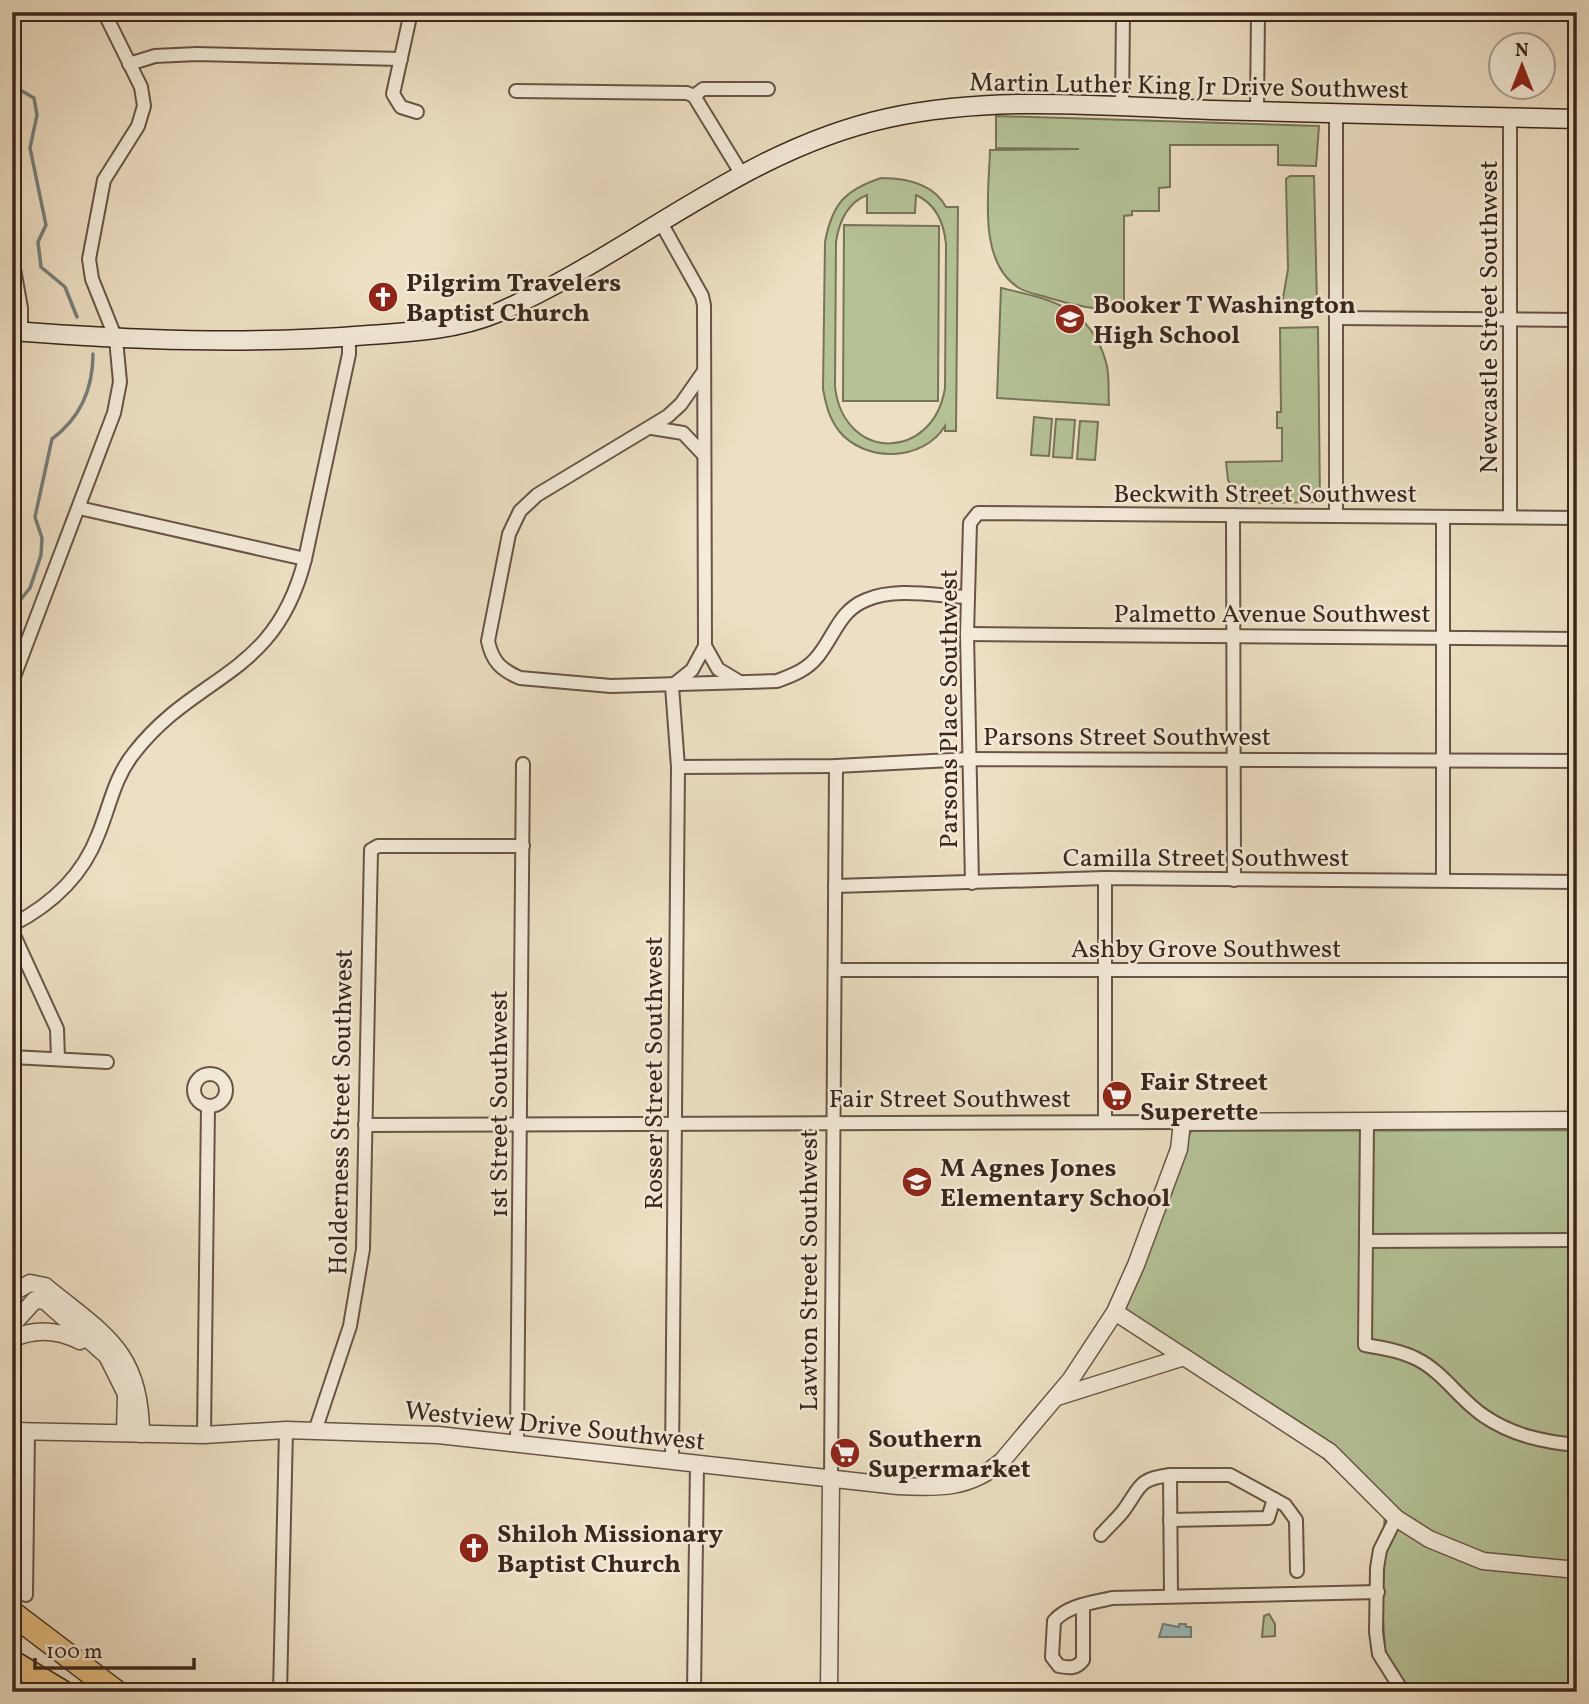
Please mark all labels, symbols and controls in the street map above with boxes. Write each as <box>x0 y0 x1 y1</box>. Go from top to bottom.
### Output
north arrow <box>1488 32 1558 102</box>
text: N <box>1515 38 1529 64</box>
street label: Martin Luther King Jr Drive Southwest <box>969 65 1409 109</box>
street label: Newcastle Street Southwest <box>1472 160 1508 474</box>
place label: Pilgrim Travelers Baptist Church <box>406 266 621 332</box>
church icon: Pilgrim Travelers Baptist Church <box>366 280 400 314</box>
place label: Booker T Washington High School <box>1093 288 1356 354</box>
school or university icon: Booker T Washington High School <box>1053 302 1087 336</box>
street label: Beckwith Street Southwest <box>1113 477 1417 513</box>
street label: Parsons Place Southwest <box>932 569 968 849</box>
street label: Palmetto Avenue Southwest <box>1113 597 1431 633</box>
street label: Parsons Street Southwest <box>983 720 1271 756</box>
street label: Camilla Street Southwest <box>1063 841 1349 877</box>
street label: Ashby Grove Southwest <box>1071 932 1341 968</box>
street label: Rosser Street Southwest <box>637 936 673 1210</box>
street label: Holderness Street Southwest <box>321 949 363 1275</box>
street label: 1st Street Southwest <box>482 990 518 1218</box>
place label: Fair Street Superette <box>1140 1065 1268 1131</box>
supermarket icon: Fair Street Superette <box>1100 1079 1134 1113</box>
street label: Fair Street Southwest <box>829 1082 1071 1118</box>
street label: Lawton Street Southwest <box>792 1129 828 1411</box>
place label: M Agnes Jones Elementary School <box>940 1151 1171 1217</box>
school or university icon: M Agnes Jones Elementary School <box>900 1165 934 1199</box>
street label: Westview Drive Southwest <box>403 1393 707 1461</box>
place label: Southern Supermarket <box>868 1422 1031 1488</box>
supermarket icon: Southern Supermarket <box>828 1436 862 1470</box>
place label: Shiloh Missionary Baptist Church <box>497 1517 724 1583</box>
church icon: Shiloh Missionary Baptist Church <box>457 1531 491 1565</box>
scale bar <box>35 1627 194 1671</box>
text: 100 m <box>46 1638 103 1667</box>

